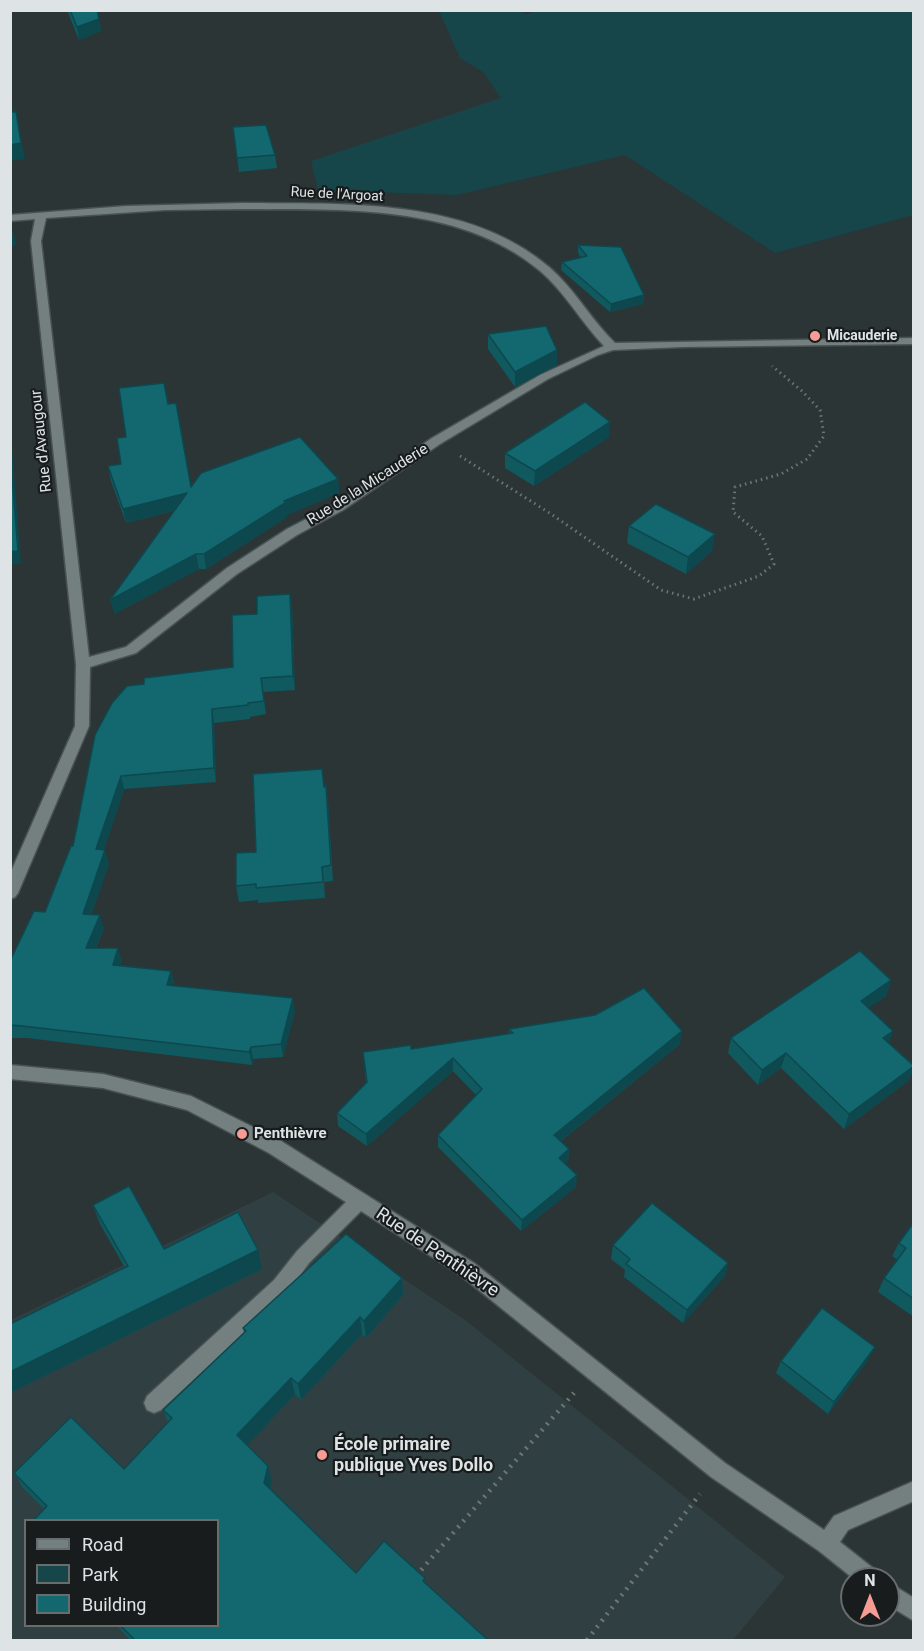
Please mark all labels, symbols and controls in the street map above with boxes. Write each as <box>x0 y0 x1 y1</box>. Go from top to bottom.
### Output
street label: Rue de l'Argoat <box>290 184 384 206</box>
place label: Micauderie <box>827 328 897 344</box>
marker: Micauderie <box>808 329 822 343</box>
street label: Rue d'Avaugour <box>28 389 56 493</box>
street label: Rue de la Micauderie <box>304 441 432 529</box>
place label: Penthièvre <box>254 1125 327 1143</box>
marker: Penthièvre <box>235 1127 249 1141</box>
street label: Rue de Penthièvre <box>371 1204 503 1302</box>
place label: École primaire publique Yves Dollo <box>334 1434 493 1476</box>
marker: École primaire publique Yves Dollo <box>315 1448 329 1462</box>
legend <box>24 1519 219 1627</box>
text: Road <box>82 1534 123 1555</box>
text: Park <box>82 1564 118 1585</box>
north arrow <box>840 1567 900 1627</box>
text: N <box>864 1571 876 1590</box>
text: Building <box>82 1594 146 1615</box>

